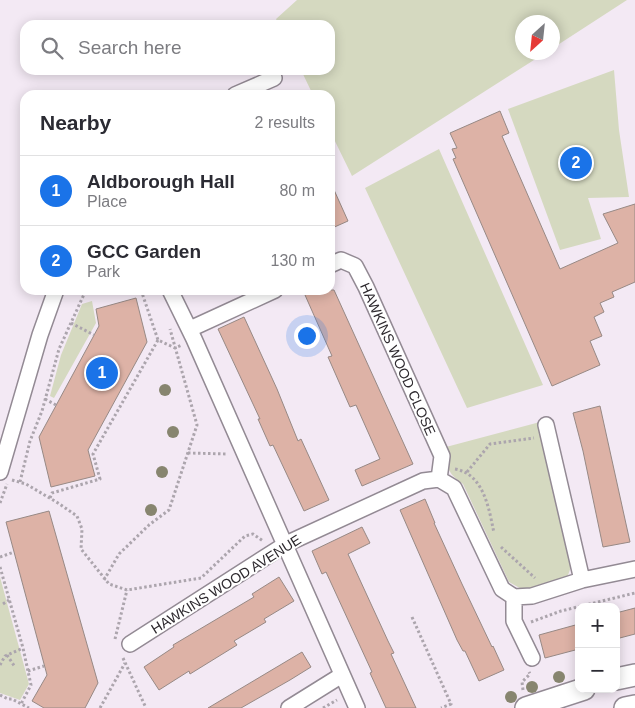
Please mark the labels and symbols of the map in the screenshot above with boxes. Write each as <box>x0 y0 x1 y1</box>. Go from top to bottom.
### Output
north arrow <box>515 15 560 60</box>
pin: 2 <box>560 144 592 182</box>
street label: HAWKINS WOOD CLOSE <box>357 280 439 438</box>
your location <box>294 323 320 349</box>
pin: 1 <box>86 354 118 392</box>
street label: HAWKINS WOOD AVENUE <box>148 531 304 637</box>

